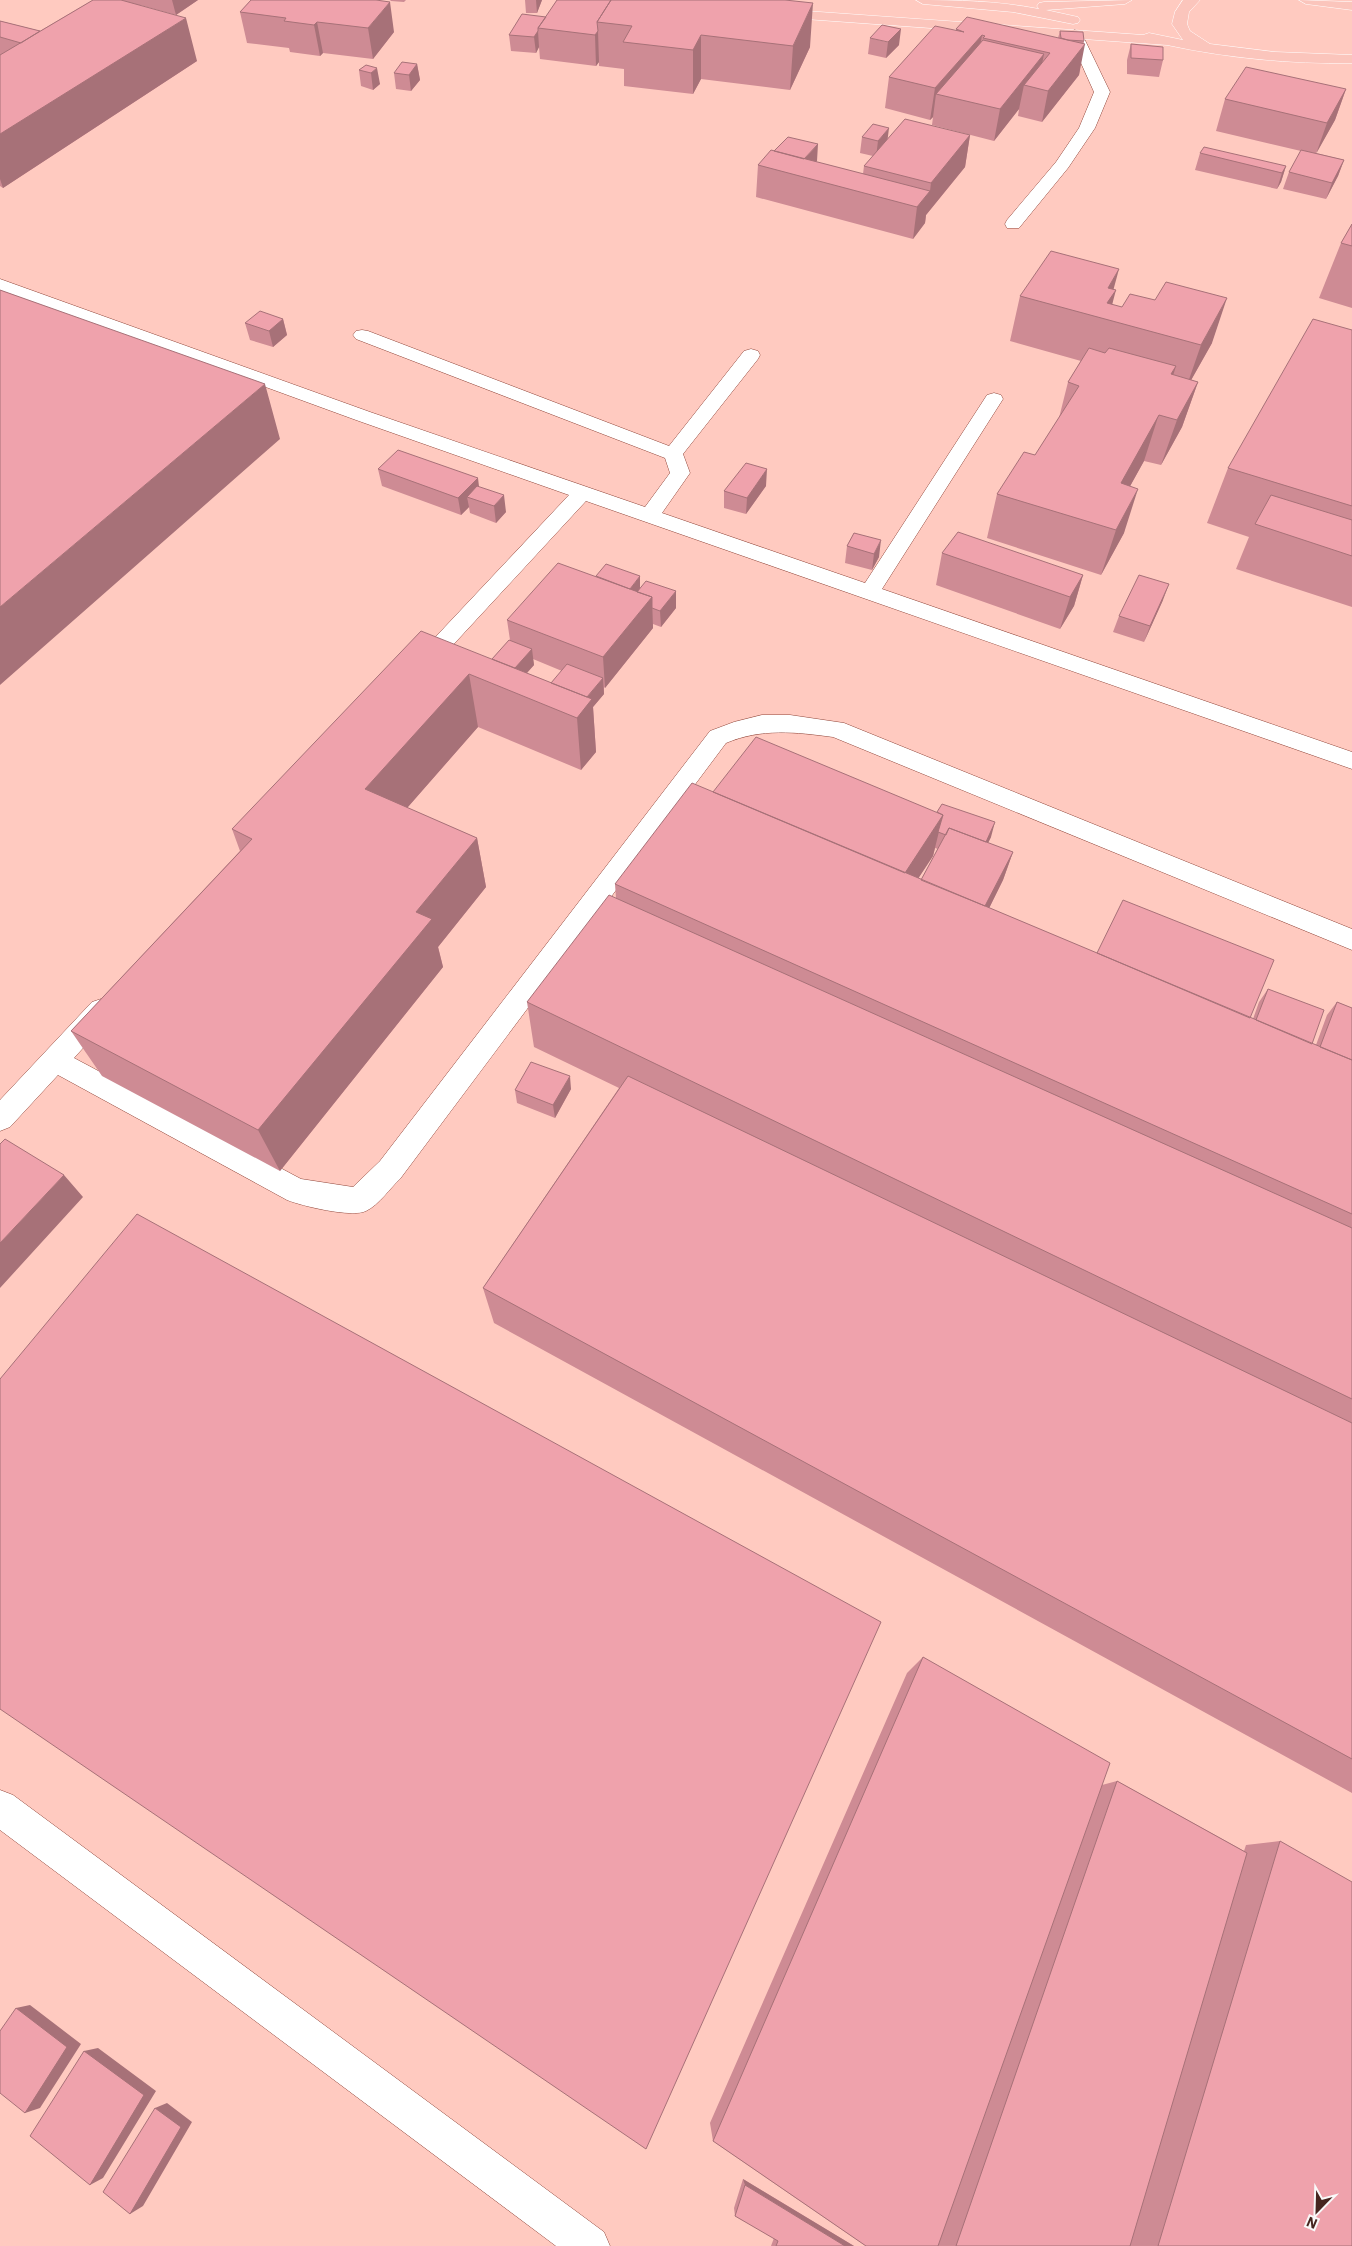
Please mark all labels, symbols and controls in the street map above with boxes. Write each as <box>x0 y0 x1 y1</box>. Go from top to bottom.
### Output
north arrow <box>1292 2186 1342 2236</box>
text: N <box>1304 2213 1320 2233</box>

